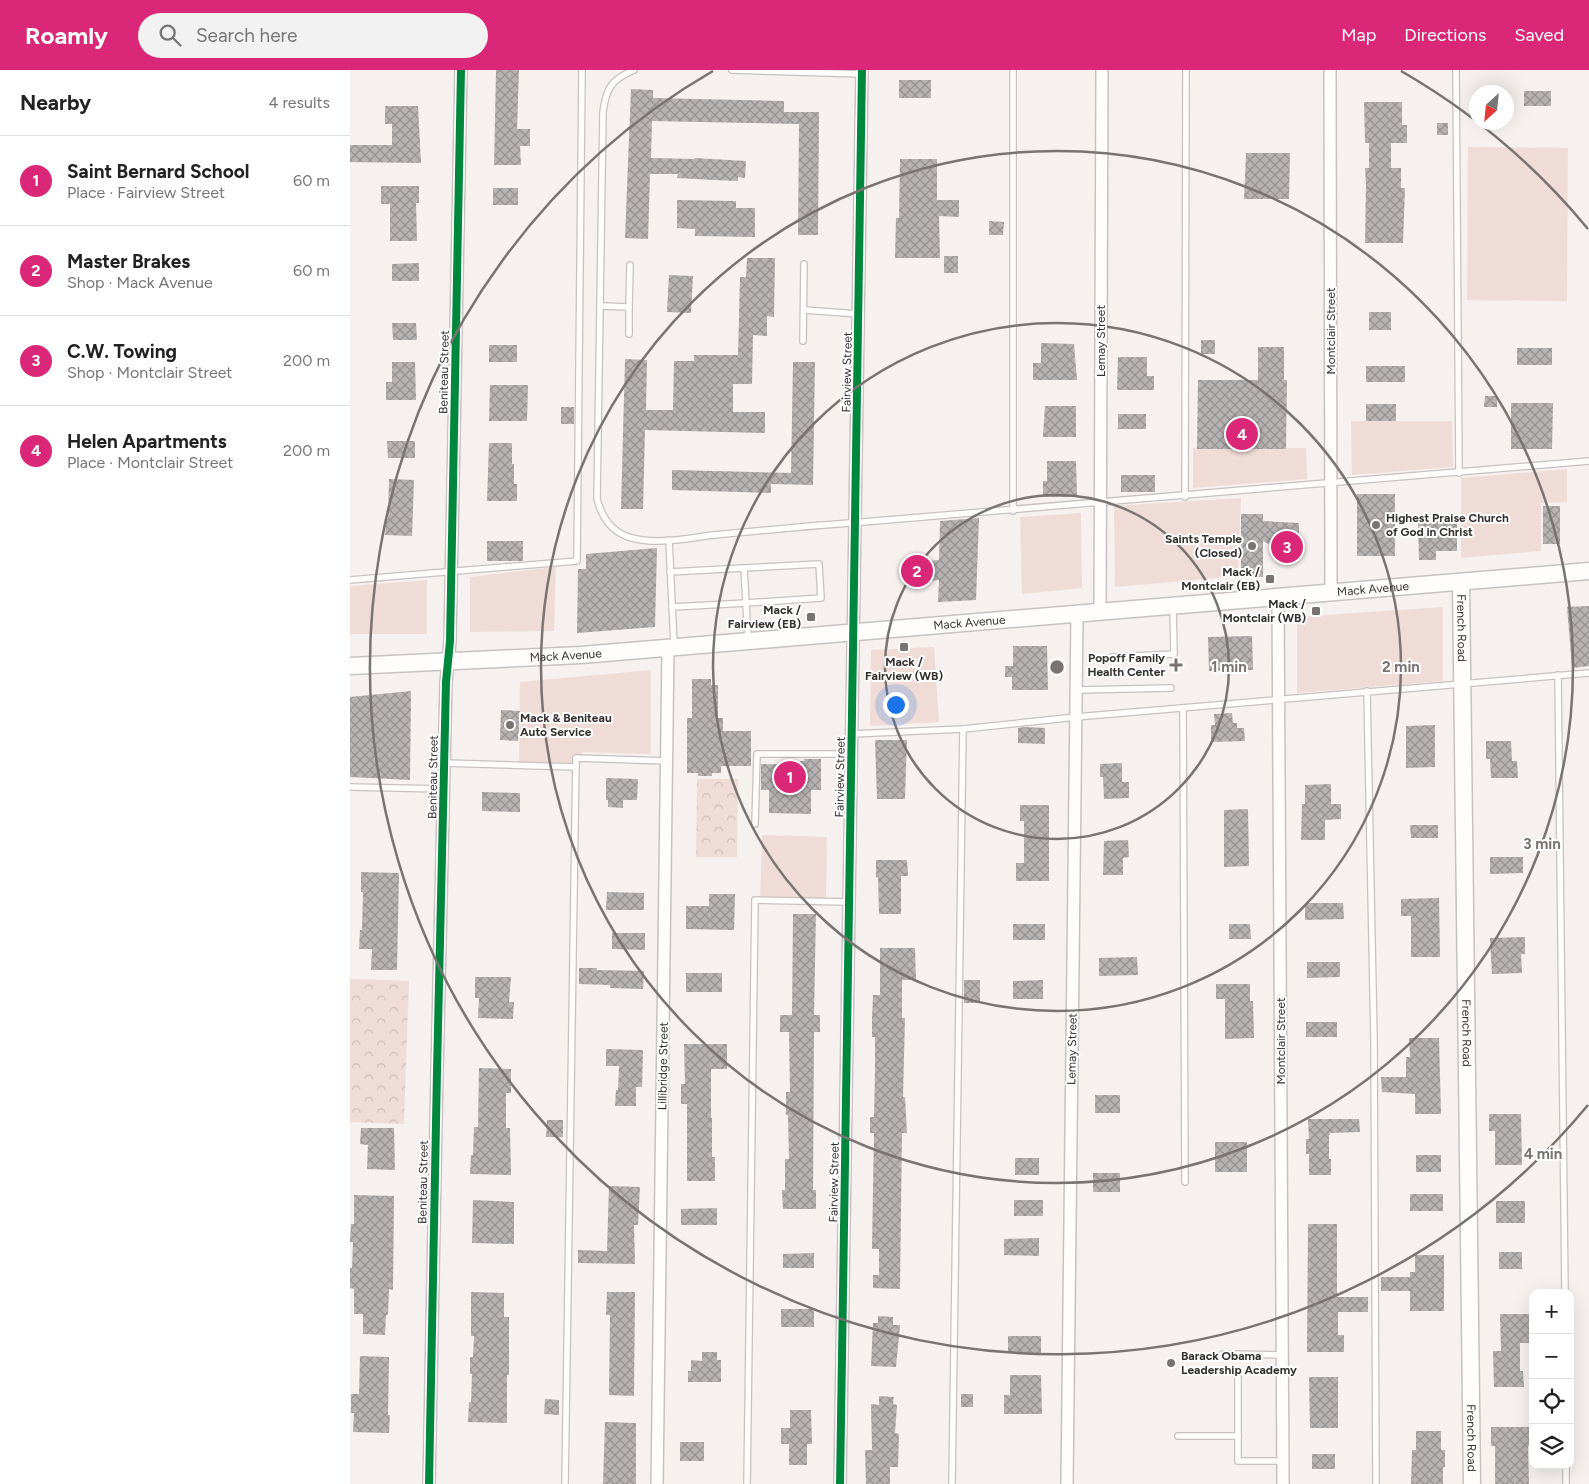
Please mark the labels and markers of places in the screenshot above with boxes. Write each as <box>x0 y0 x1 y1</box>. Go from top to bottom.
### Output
pin: 4 <box>1226 415 1258 453</box>
place label: Highest Praise Church of God in Christ <box>1386 511 1509 539</box>
marker: Highest Praise Church of God in Christ <box>1370 519 1382 531</box>
pin: 3 <box>1271 528 1303 566</box>
place label: Saints Temple (Closed) <box>1165 532 1242 560</box>
marker: Saints Temple (Closed) <box>1246 540 1258 552</box>
pin: 2 <box>901 552 933 590</box>
place label: Mack / Montclair (EB) <box>1181 565 1260 593</box>
marker: Mack / Montclair (EB) <box>1264 573 1276 585</box>
place label: Mack / Montclair (WB) <box>1222 597 1306 625</box>
place label: Mack / Fairview (EB) <box>728 603 801 631</box>
marker: Mack / Montclair (WB) <box>1310 605 1322 617</box>
marker: Mack / Fairview (EB) <box>805 611 817 623</box>
marker: Mack / Fairview (WB) <box>898 641 910 653</box>
place label: Popoff Family Health Center <box>1087 651 1165 679</box>
place label: Mack / Fairview (WB) <box>865 655 943 683</box>
centre of rings <box>1048 658 1066 676</box>
marker: Popoff Family Health Center <box>1169 658 1183 672</box>
place label: Mack & Beniteau Auto Service <box>520 711 612 739</box>
marker: Mack & Beniteau Auto Service <box>504 719 516 731</box>
pin: 1 <box>774 758 806 796</box>
place label: Barack Obama Leadership Academy <box>1181 1349 1297 1377</box>
marker: Barack Obama Leadership Academy <box>1165 1357 1177 1369</box>

